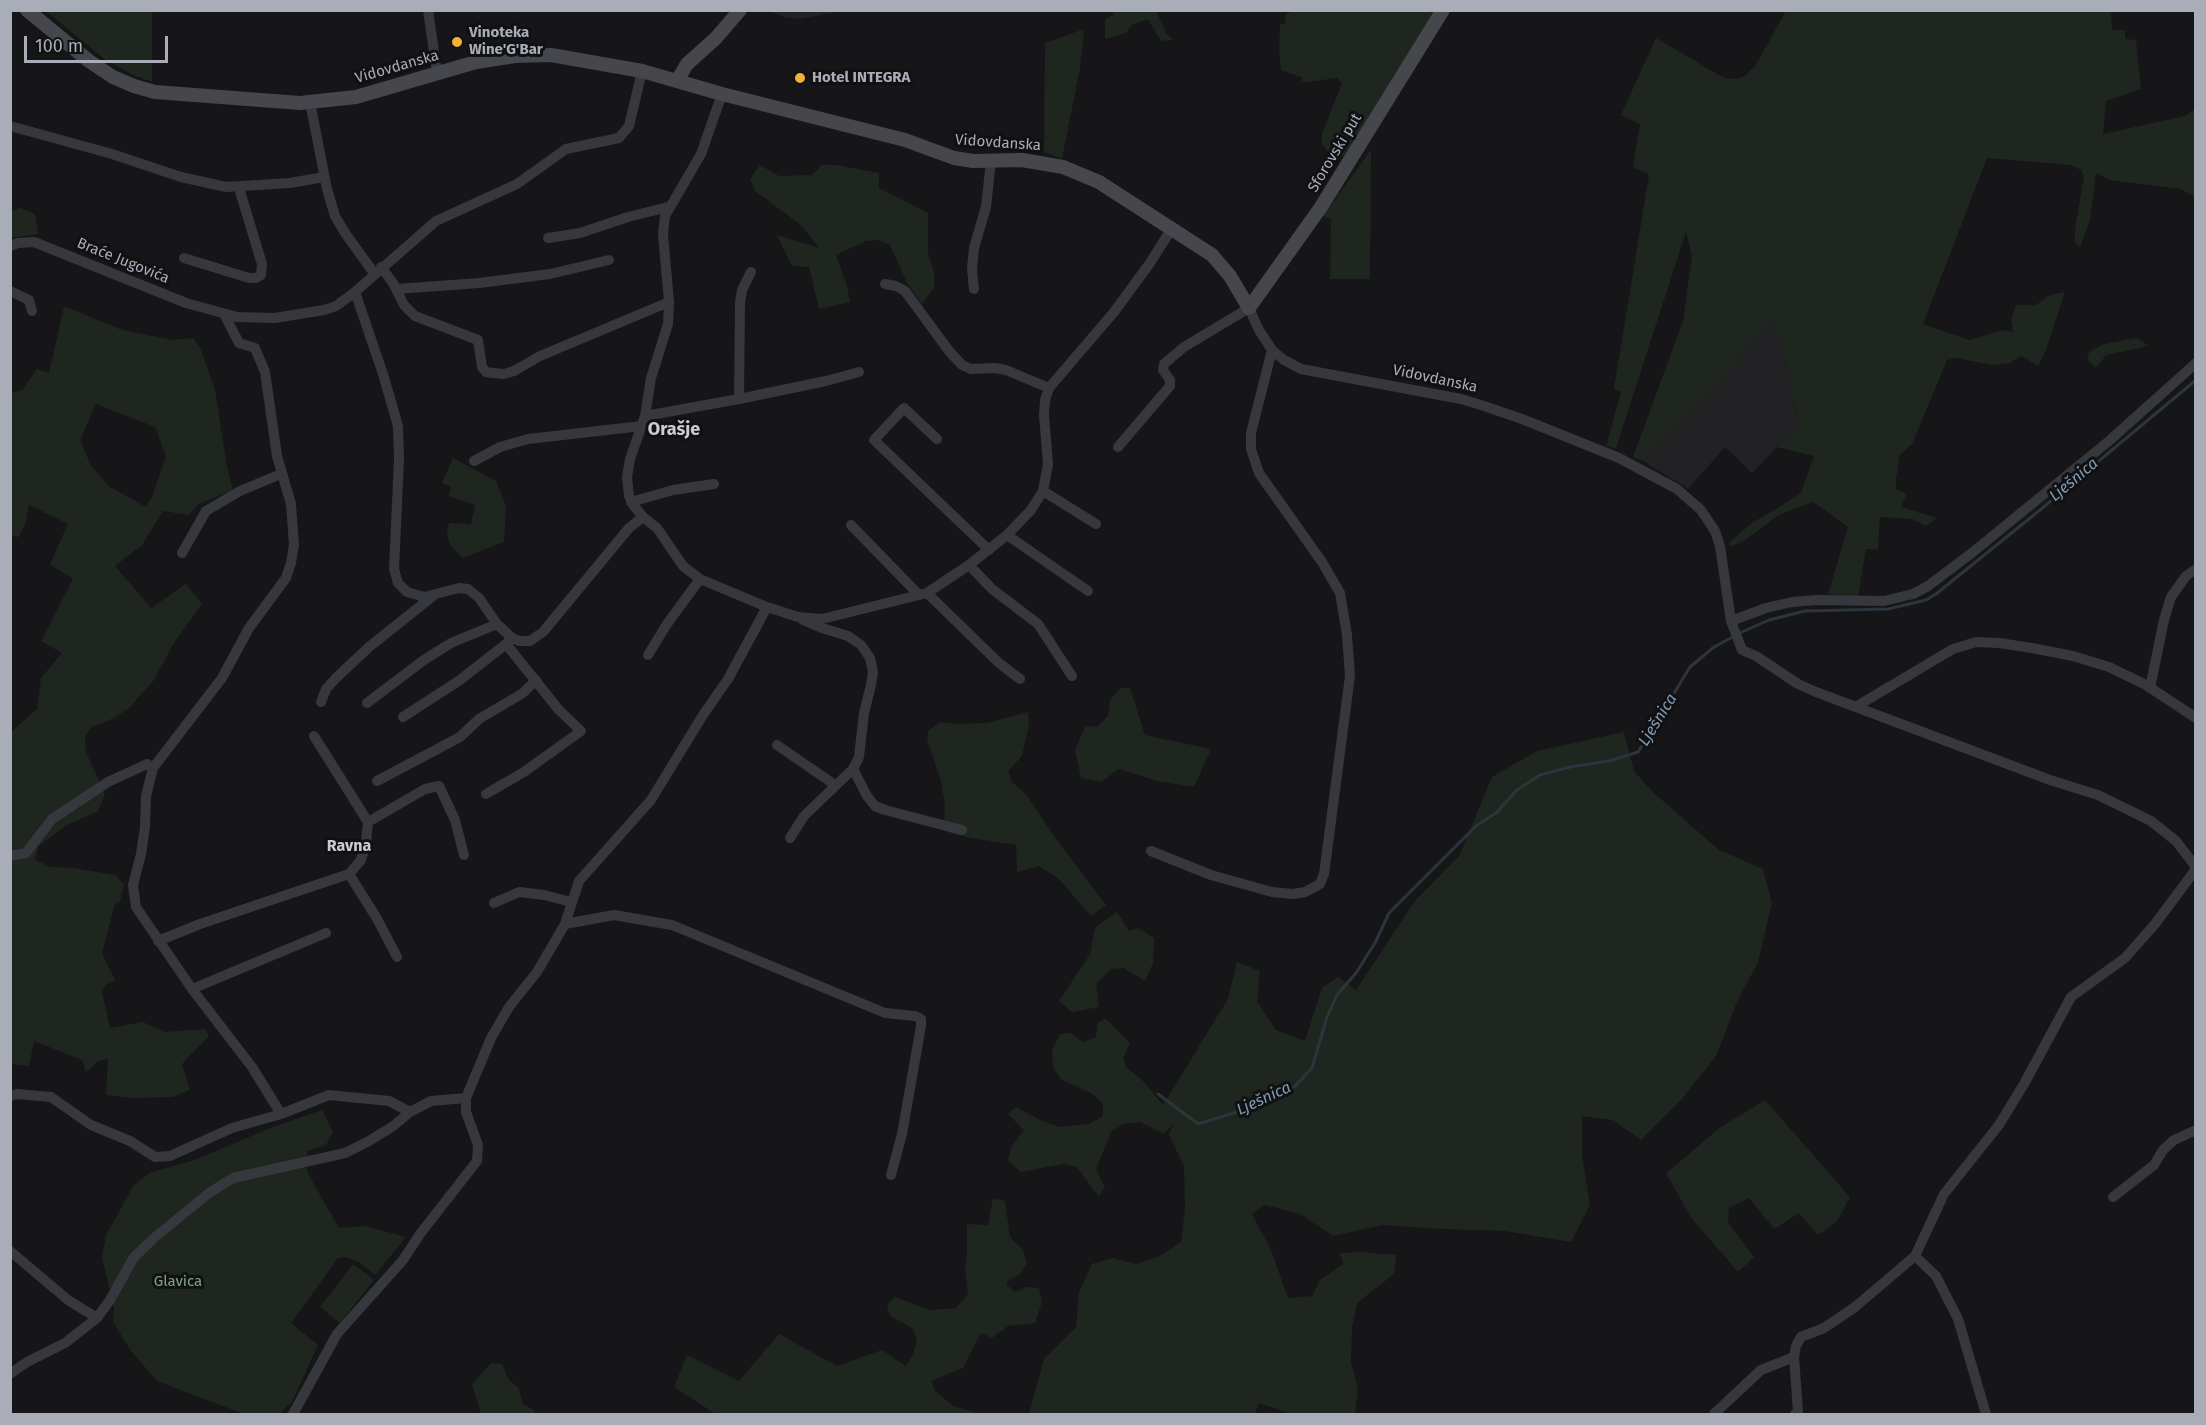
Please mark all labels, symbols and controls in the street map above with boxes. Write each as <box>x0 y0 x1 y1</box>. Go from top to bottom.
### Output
scale bar <box>27 24 171 62</box>
place label: Vinoteka Wine'G'Bar <box>469 24 543 59</box>
text: 100 m <box>35 35 83 57</box>
marker: Vinoteka Wine'G'Bar <box>450 35 464 49</box>
street label: Vidovdanska <box>353 46 441 88</box>
place label: Hotel INTEGRA <box>812 69 910 87</box>
marker: Hotel INTEGRA <box>793 71 807 85</box>
street label: Sforovski put <box>1304 110 1366 196</box>
street label: Vidovdanska <box>954 131 1042 155</box>
street label: Braće Jugovića <box>74 234 172 288</box>
street label: Vidovdanska <box>1391 361 1479 397</box>
district label: Orašje <box>648 419 700 441</box>
water label: Lješnica <box>2046 454 2102 506</box>
water label: Lješnica <box>1635 690 1681 750</box>
district label: Ravna <box>327 837 371 857</box>
water label: Lješnica <box>1234 1078 1294 1120</box>
park label: Glavica <box>154 1273 202 1291</box>

